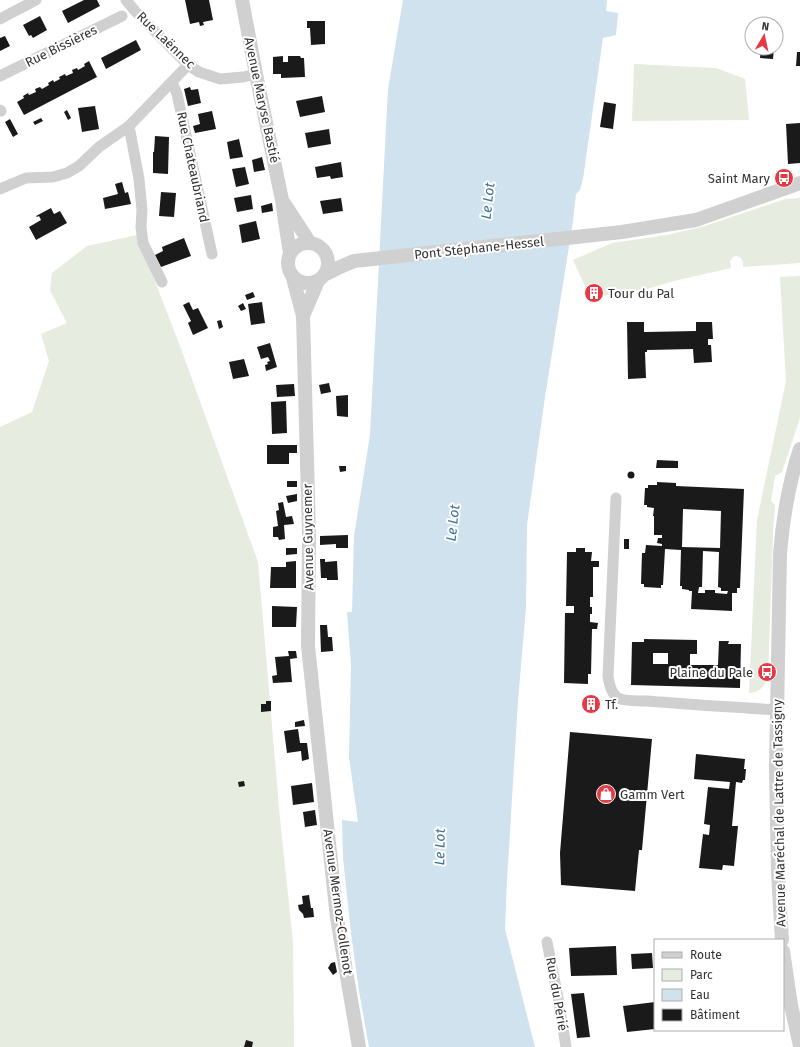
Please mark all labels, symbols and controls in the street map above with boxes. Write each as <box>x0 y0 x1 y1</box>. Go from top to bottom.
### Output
street label: Rue Laënnec <box>134 9 198 71</box>
north arrow <box>744 16 784 56</box>
text: N <box>761 20 770 34</box>
street label: Rue Bissières <box>23 22 99 70</box>
street label: Avenue Maryse Bastié <box>241 36 283 164</box>
street label: Rue Chateaubriand <box>174 110 212 224</box>
bus stop icon: Saint Mary <box>773 167 795 189</box>
place label: Saint Mary <box>708 171 771 186</box>
water label: Le Lot <box>478 182 498 220</box>
street label: Pont Stéphane-Hessel <box>413 234 545 262</box>
building icon: Tour du Pal <box>583 282 605 304</box>
place label: Tour du Pal <box>608 286 674 301</box>
street label: Avenue Guynemer <box>300 484 316 590</box>
water label: Le Lot <box>443 504 463 542</box>
bus stop icon: Plaine du Pale <box>756 661 778 683</box>
place label: Plaine du Pale <box>670 665 753 680</box>
building icon: Tf. <box>580 693 602 715</box>
place label: Tf. <box>605 697 618 712</box>
street label: Avenue Maréchal de Lattre de Tassigny <box>770 699 788 927</box>
shop icon: Gamm Vert <box>595 783 617 805</box>
place label: Gamm Vert <box>620 787 685 802</box>
street label: Avenue Mermoz-Collenot <box>320 828 356 976</box>
water label: Le Lot <box>431 828 449 866</box>
legend <box>654 939 784 1031</box>
text: Route <box>690 948 722 962</box>
street label: Rue du Périé <box>543 956 571 1032</box>
text: Parc <box>690 968 713 982</box>
text: Eau <box>690 988 710 1002</box>
text: Bâtiment <box>690 1008 740 1022</box>

